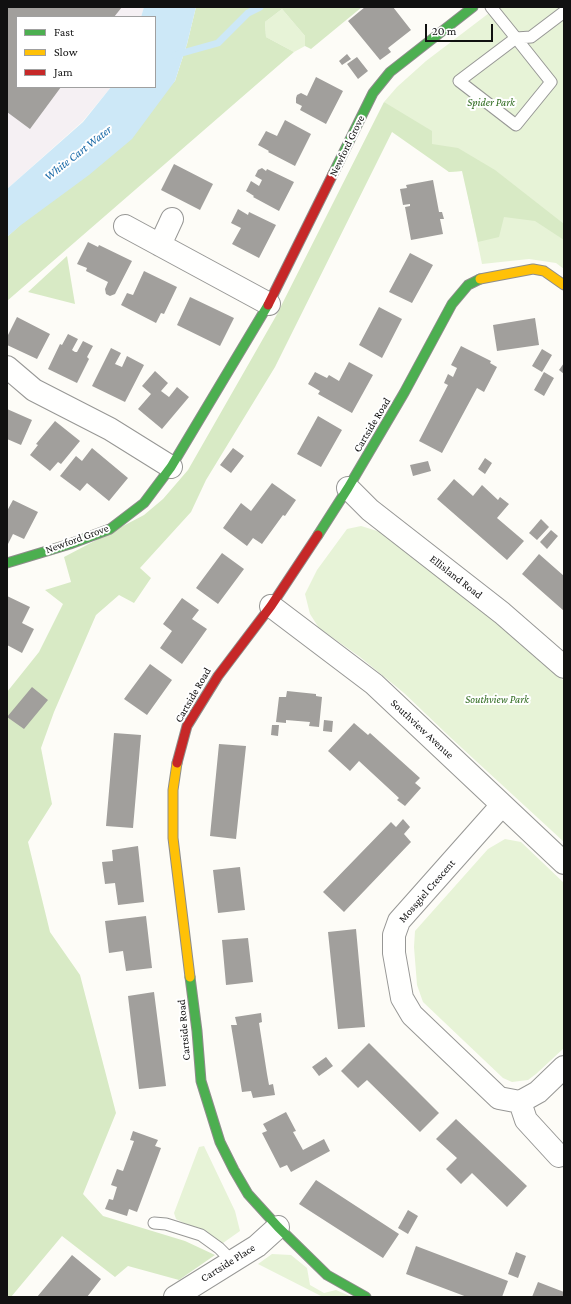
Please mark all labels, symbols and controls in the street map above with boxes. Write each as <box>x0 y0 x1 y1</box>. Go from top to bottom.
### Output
legend <box>16 16 156 88</box>
scale bar <box>427 16 495 42</box>
text: 20 m <box>432 24 456 38</box>
text: Fast <box>54 25 74 39</box>
text: Slow <box>54 45 78 59</box>
text: Jam <box>54 65 73 79</box>
park label: Spider Park <box>467 96 515 110</box>
street label: Newford Grove <box>327 113 367 179</box>
water label: White Cart Water <box>41 122 115 184</box>
street label: Cartside Road <box>351 395 393 455</box>
street label: Newford Grove <box>44 521 110 557</box>
street label: Ellisland Road <box>427 552 485 602</box>
street label: Cartside Road <box>172 665 214 725</box>
park label: Southview Park <box>465 693 529 707</box>
street label: Southview Avenue <box>388 696 456 762</box>
street label: Mossgiel Crescent <box>396 857 458 925</box>
street label: Cartside Road <box>175 999 193 1061</box>
street label: Cartside Place <box>198 1241 258 1285</box>

